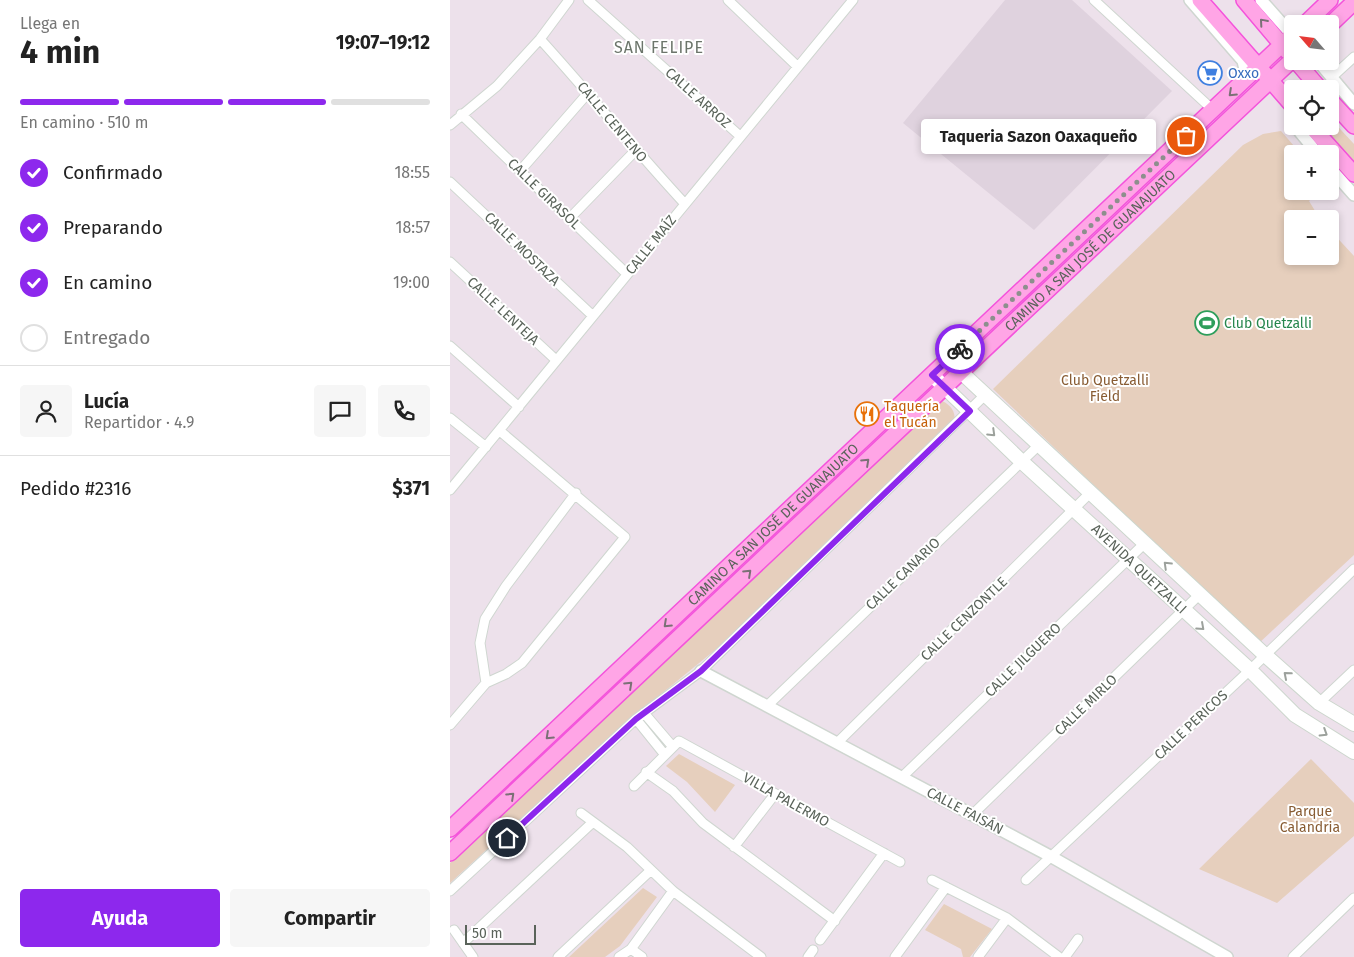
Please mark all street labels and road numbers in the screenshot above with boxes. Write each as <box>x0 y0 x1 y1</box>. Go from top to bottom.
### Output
street label: CALLE ARROZ <box>662 64 734 132</box>
street label: CALLE CENTENO <box>573 78 651 166</box>
street label: CALLE GIRASOL <box>504 155 584 233</box>
street label: CAMINO A SAN JOSÉ DE GUANAJUATO <box>1001 166 1179 335</box>
street label: CALLE MOSTAZA <box>481 209 563 289</box>
street label: CALLE MAÍZ <box>621 211 680 278</box>
street label: CALLE LENTEJA <box>464 273 542 349</box>
street label: CAMINO A SAN JOSÉ DE GUANAJUATO <box>684 440 862 609</box>
street label: AVENIDA QUETZALLI <box>1088 520 1190 618</box>
street label: CALLE CANARIO <box>862 534 944 614</box>
street label: CALLE CENZONTLE <box>917 573 1011 665</box>
street label: CALLE JILGUERO <box>981 619 1065 701</box>
street label: CALLE MIRLO <box>1051 671 1121 739</box>
street label: CALLE PERICOS <box>1151 686 1231 763</box>
street label: VILLA PALERMO <box>740 769 832 831</box>
street label: CALLE FAISÁN <box>924 783 1007 838</box>

